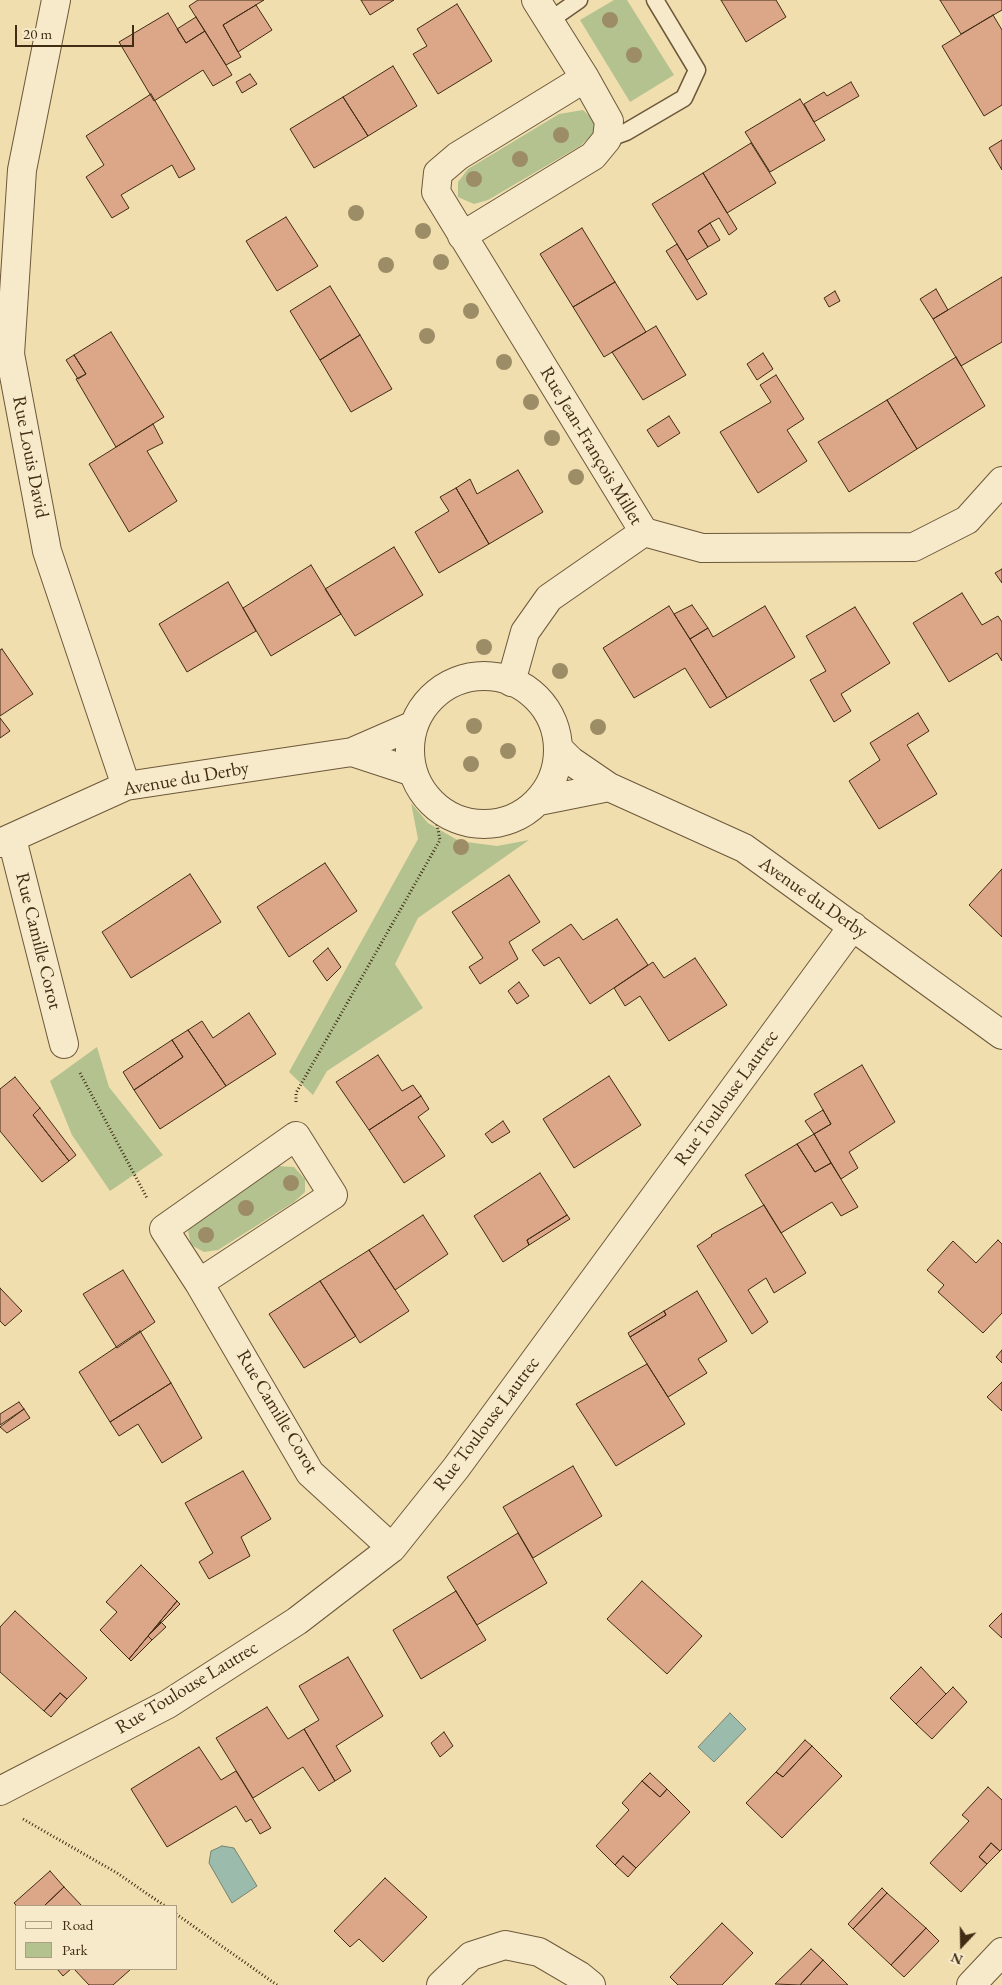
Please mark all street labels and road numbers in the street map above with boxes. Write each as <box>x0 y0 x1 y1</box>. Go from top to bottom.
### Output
street label: Rue Jean-François Millet <box>535 363 647 529</box>
street label: Rue Louis David <box>7 394 53 520</box>
street label: Avenue du Derby <box>121 757 251 801</box>
street label: Avenue du Derby <box>754 852 872 944</box>
street label: Rue Camille Corot <box>10 870 66 1012</box>
street label: Rue Toulouse Lautrec <box>670 1026 784 1170</box>
street label: Rue Camille Corot <box>231 1346 323 1478</box>
street label: Rue Toulouse Lautrec <box>429 1352 545 1496</box>
street label: Rue Toulouse Lautrec <box>112 1636 262 1740</box>

